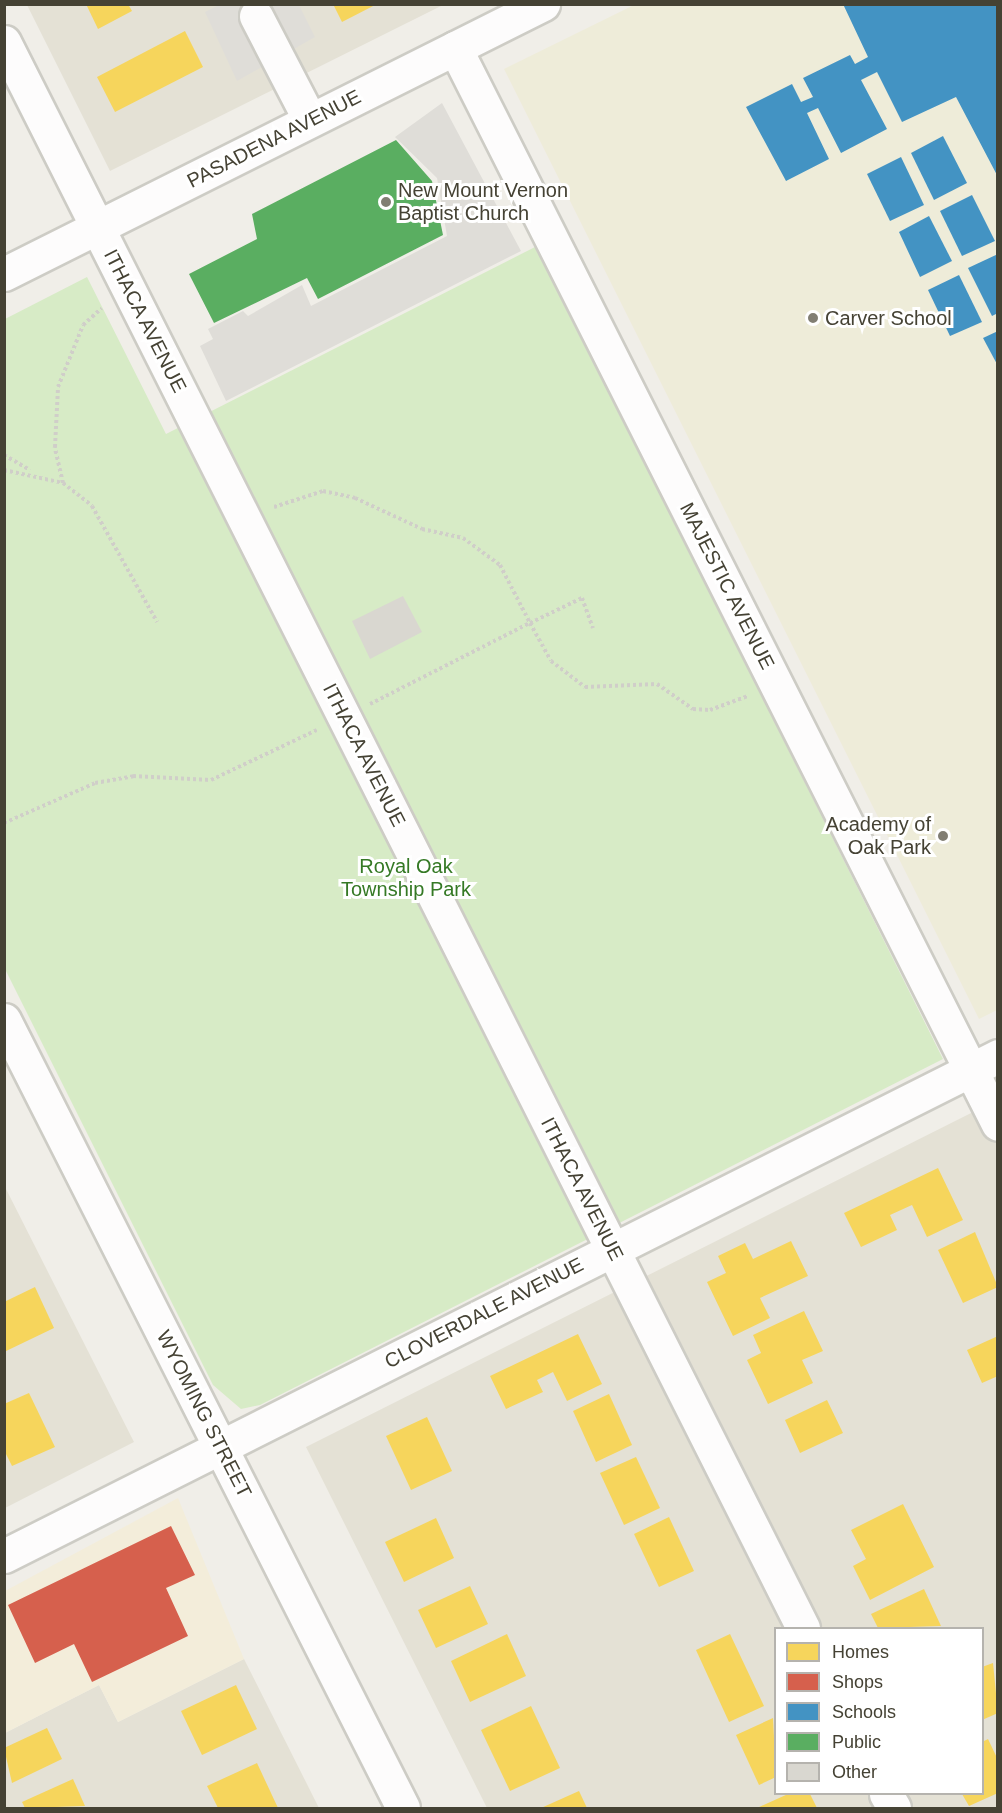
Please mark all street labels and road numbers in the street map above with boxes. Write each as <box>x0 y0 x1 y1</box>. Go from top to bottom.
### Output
street label: PASADENA AVENUE <box>182 84 366 194</box>
street label: ITHACA AVENUE <box>98 244 192 398</box>
street label: MAJESTIC AVENUE <box>674 498 780 674</box>
street label: ITHACA AVENUE <box>317 678 411 832</box>
street label: ITHACA AVENUE <box>535 1112 629 1266</box>
street label: CLOVERDALE AVENUE <box>380 1252 588 1374</box>
street label: WYOMING STREET <box>151 1326 257 1502</box>

